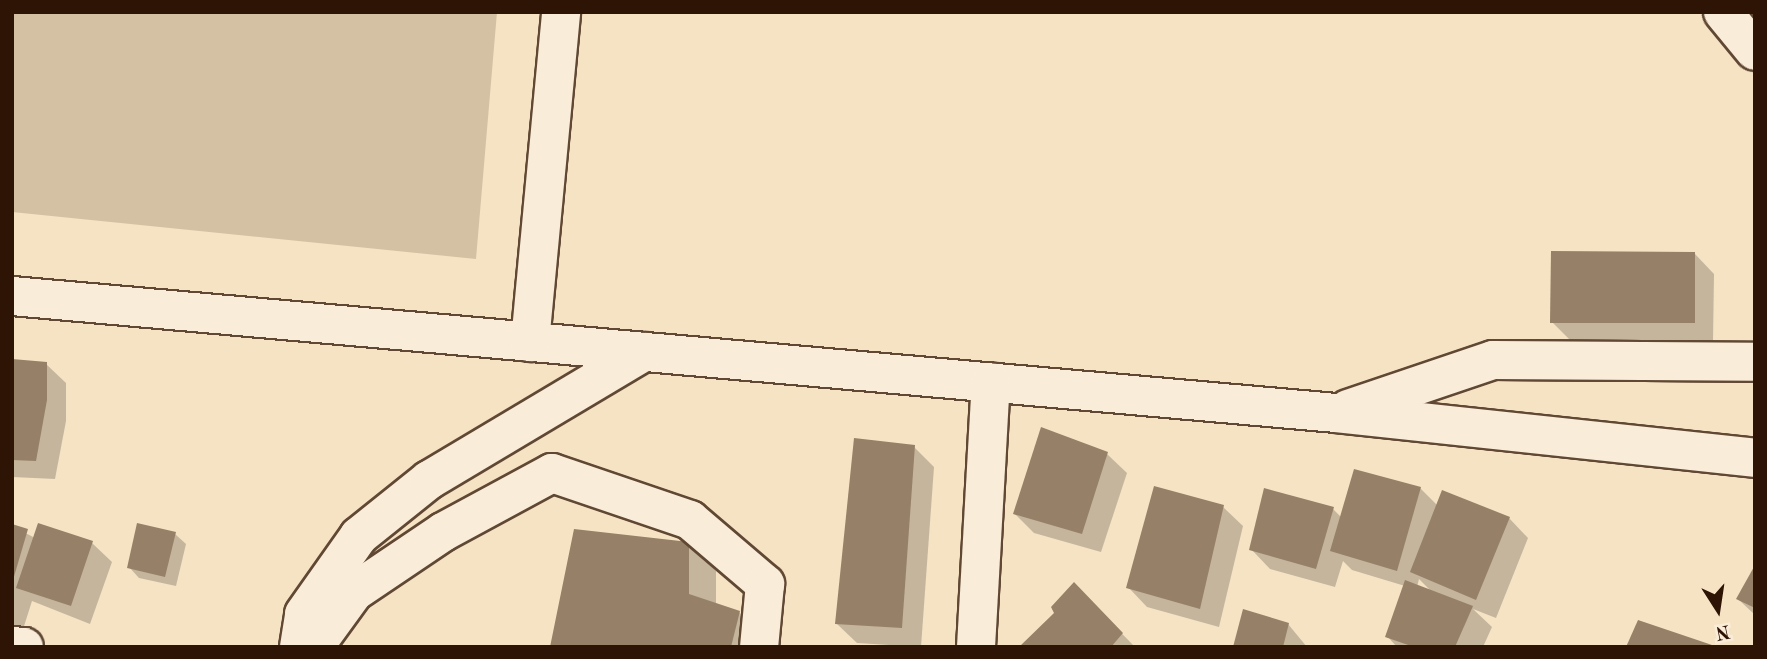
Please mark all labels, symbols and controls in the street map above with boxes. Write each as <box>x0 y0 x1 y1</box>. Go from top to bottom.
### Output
north arrow <box>1683 575 1753 645</box>
text: N <box>1713 620 1732 642</box>

